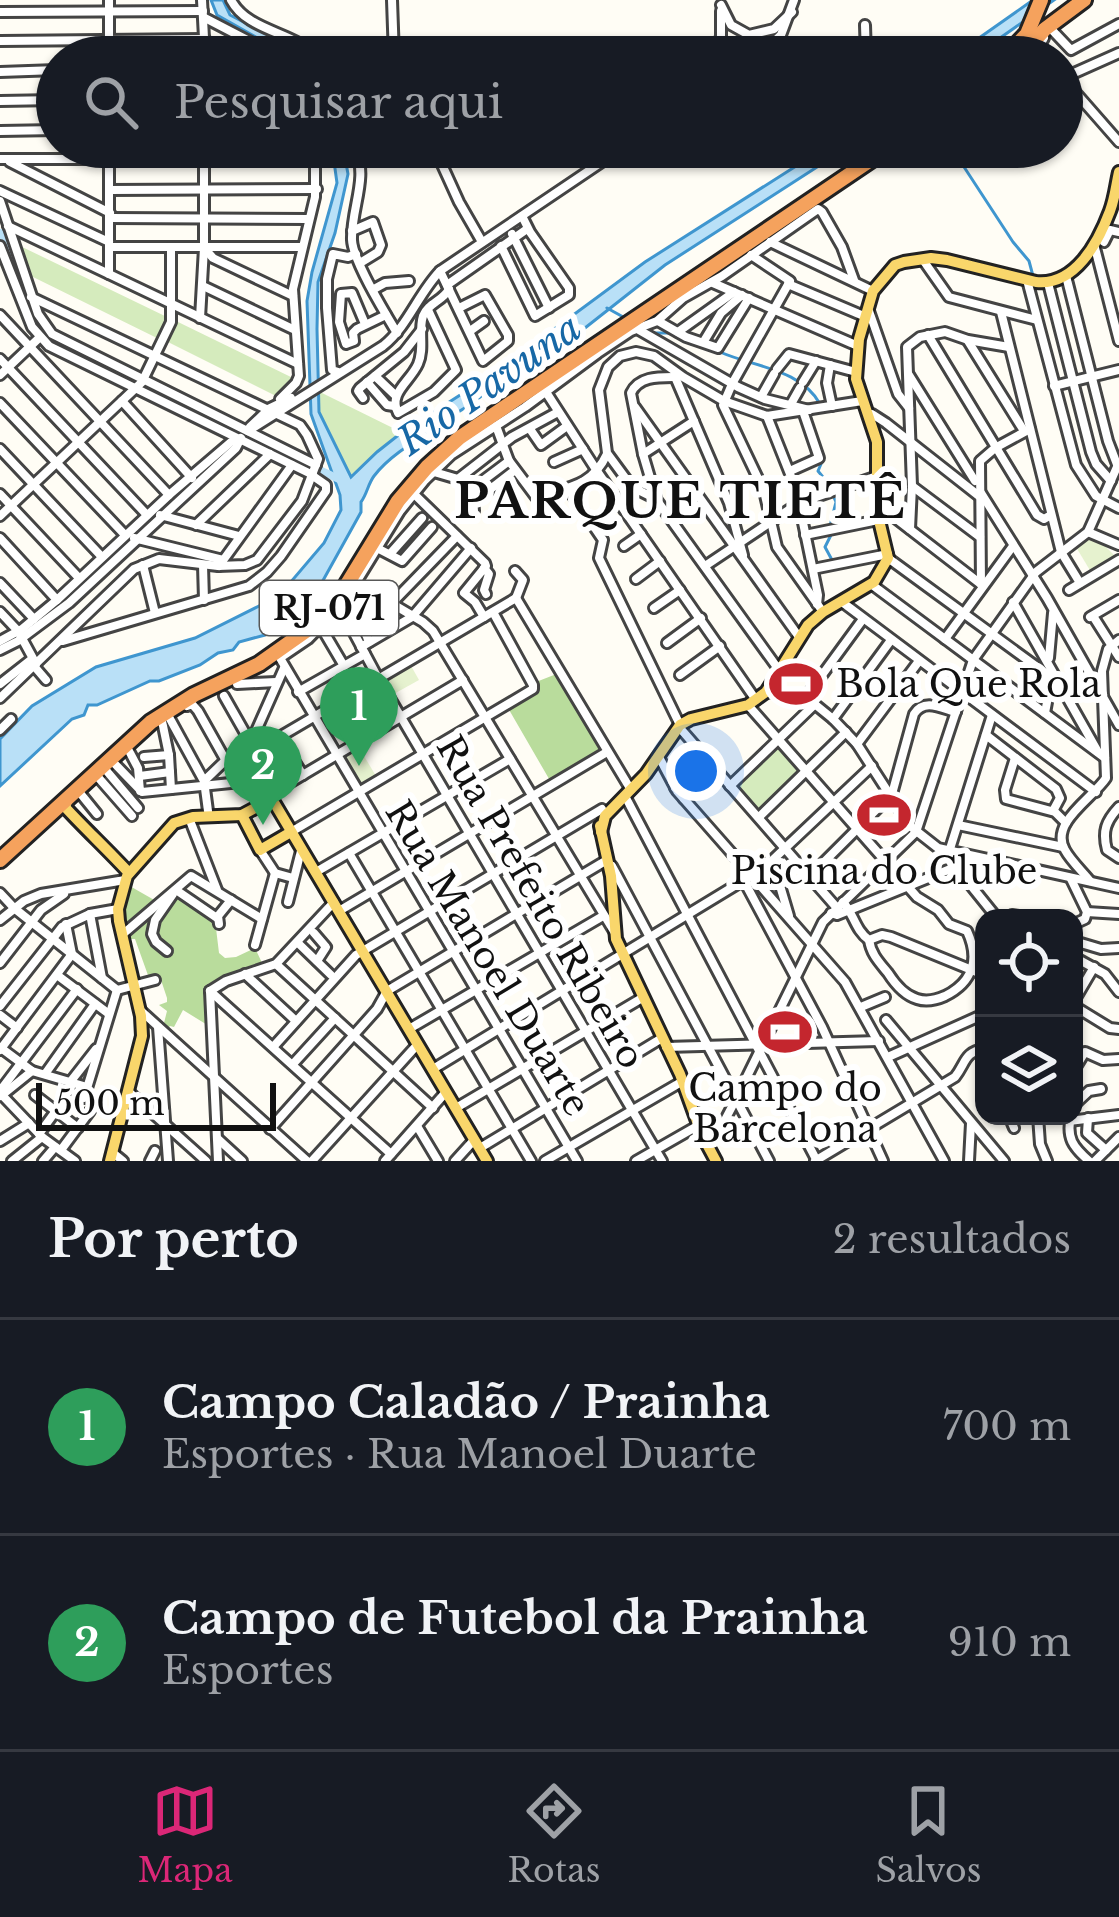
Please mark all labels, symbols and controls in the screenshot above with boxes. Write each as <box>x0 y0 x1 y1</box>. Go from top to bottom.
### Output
search box <box>36 36 1083 168</box>
icon: search <box>78 69 144 135</box>
text: Pesquisar aqui <box>174 74 503 130</box>
water label: Rio Pavuna <box>387 303 591 466</box>
district label: PARQUE TIETÊ <box>454 471 908 531</box>
road number: RJ-071 <box>260 581 398 635</box>
sports icon: Bola Que Rola <box>767 655 825 713</box>
place label: Bola Que Rola <box>836 662 1101 707</box>
pin: 1 <box>320 667 398 766</box>
pin: 2 <box>224 726 302 825</box>
street label: Rua Prefeito Ribeiro <box>427 728 654 1077</box>
your location <box>666 741 726 801</box>
sports icon: Piscina do Clube <box>855 786 913 844</box>
street label: Rua Manoel Duarte <box>376 792 600 1124</box>
place label: Piscina do Clube <box>731 849 1037 894</box>
map controls <box>975 909 1083 1125</box>
button: locate <box>975 909 1083 1017</box>
sports icon: Campo do Barcelona <box>756 1003 814 1061</box>
button: layers <box>975 1017 1083 1125</box>
place label: Campo do Barcelona <box>688 1066 882 1152</box>
scale bar <box>36 1077 276 1130</box>
text: 500 m <box>54 1083 165 1124</box>
text: Por perto <box>48 1208 299 1271</box>
text: 2 resultados <box>833 1215 1071 1264</box>
text: Campo Caladão / Prainha <box>162 1374 770 1430</box>
text: 1 <box>78 1402 96 1451</box>
text: 700 m <box>943 1402 1071 1451</box>
text: Esportes · Rua Manoel Duarte <box>162 1430 757 1479</box>
text: Campo de Futebol da Prainha <box>162 1590 868 1646</box>
text: 2 <box>74 1618 100 1667</box>
text: 910 m <box>948 1618 1071 1667</box>
text: Esportes <box>162 1646 333 1695</box>
tab: Mapa <box>137 1778 232 1891</box>
tab: Rotas <box>507 1778 600 1891</box>
tab: Salvos <box>875 1778 981 1891</box>

